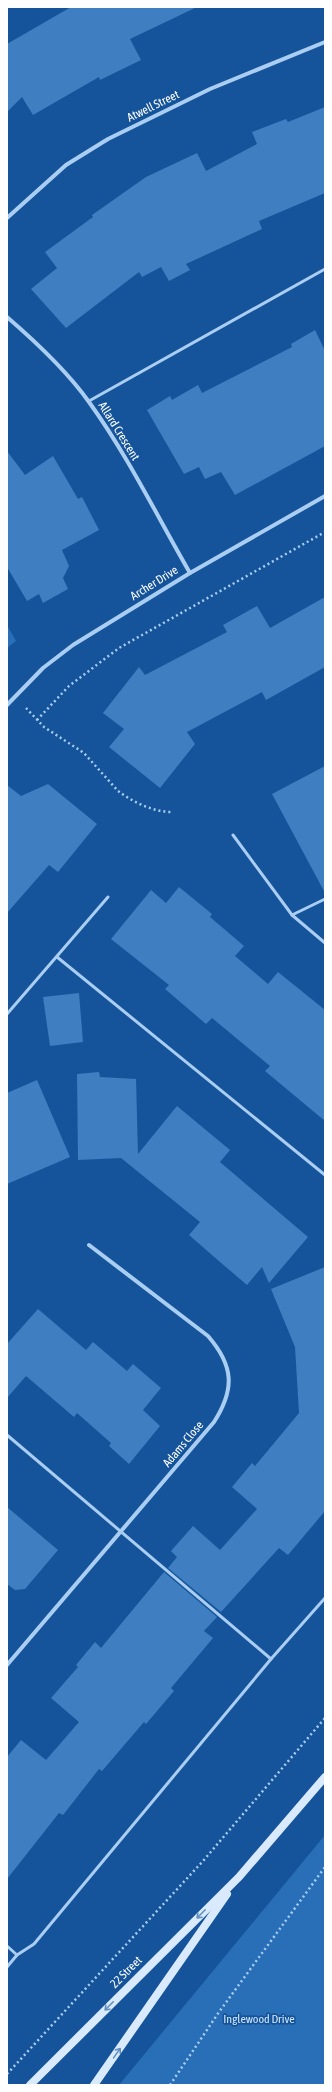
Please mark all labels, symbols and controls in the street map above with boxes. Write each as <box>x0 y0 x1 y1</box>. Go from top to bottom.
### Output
street label: Atwell Street <box>125 87 182 125</box>
street label: Allard Crescent <box>95 399 143 463</box>
street label: Archer Drive <box>128 563 180 603</box>
street label: Adams Close <box>160 1418 206 1470</box>
one-way arrow <box>196 1909 206 1919</box>
street label: 22 Street <box>107 1953 145 1991</box>
one-way arrow <box>104 2001 114 2011</box>
park label: Inglewood Drive <box>223 2012 295 2026</box>
one-way arrow <box>113 2048 121 2059</box>

